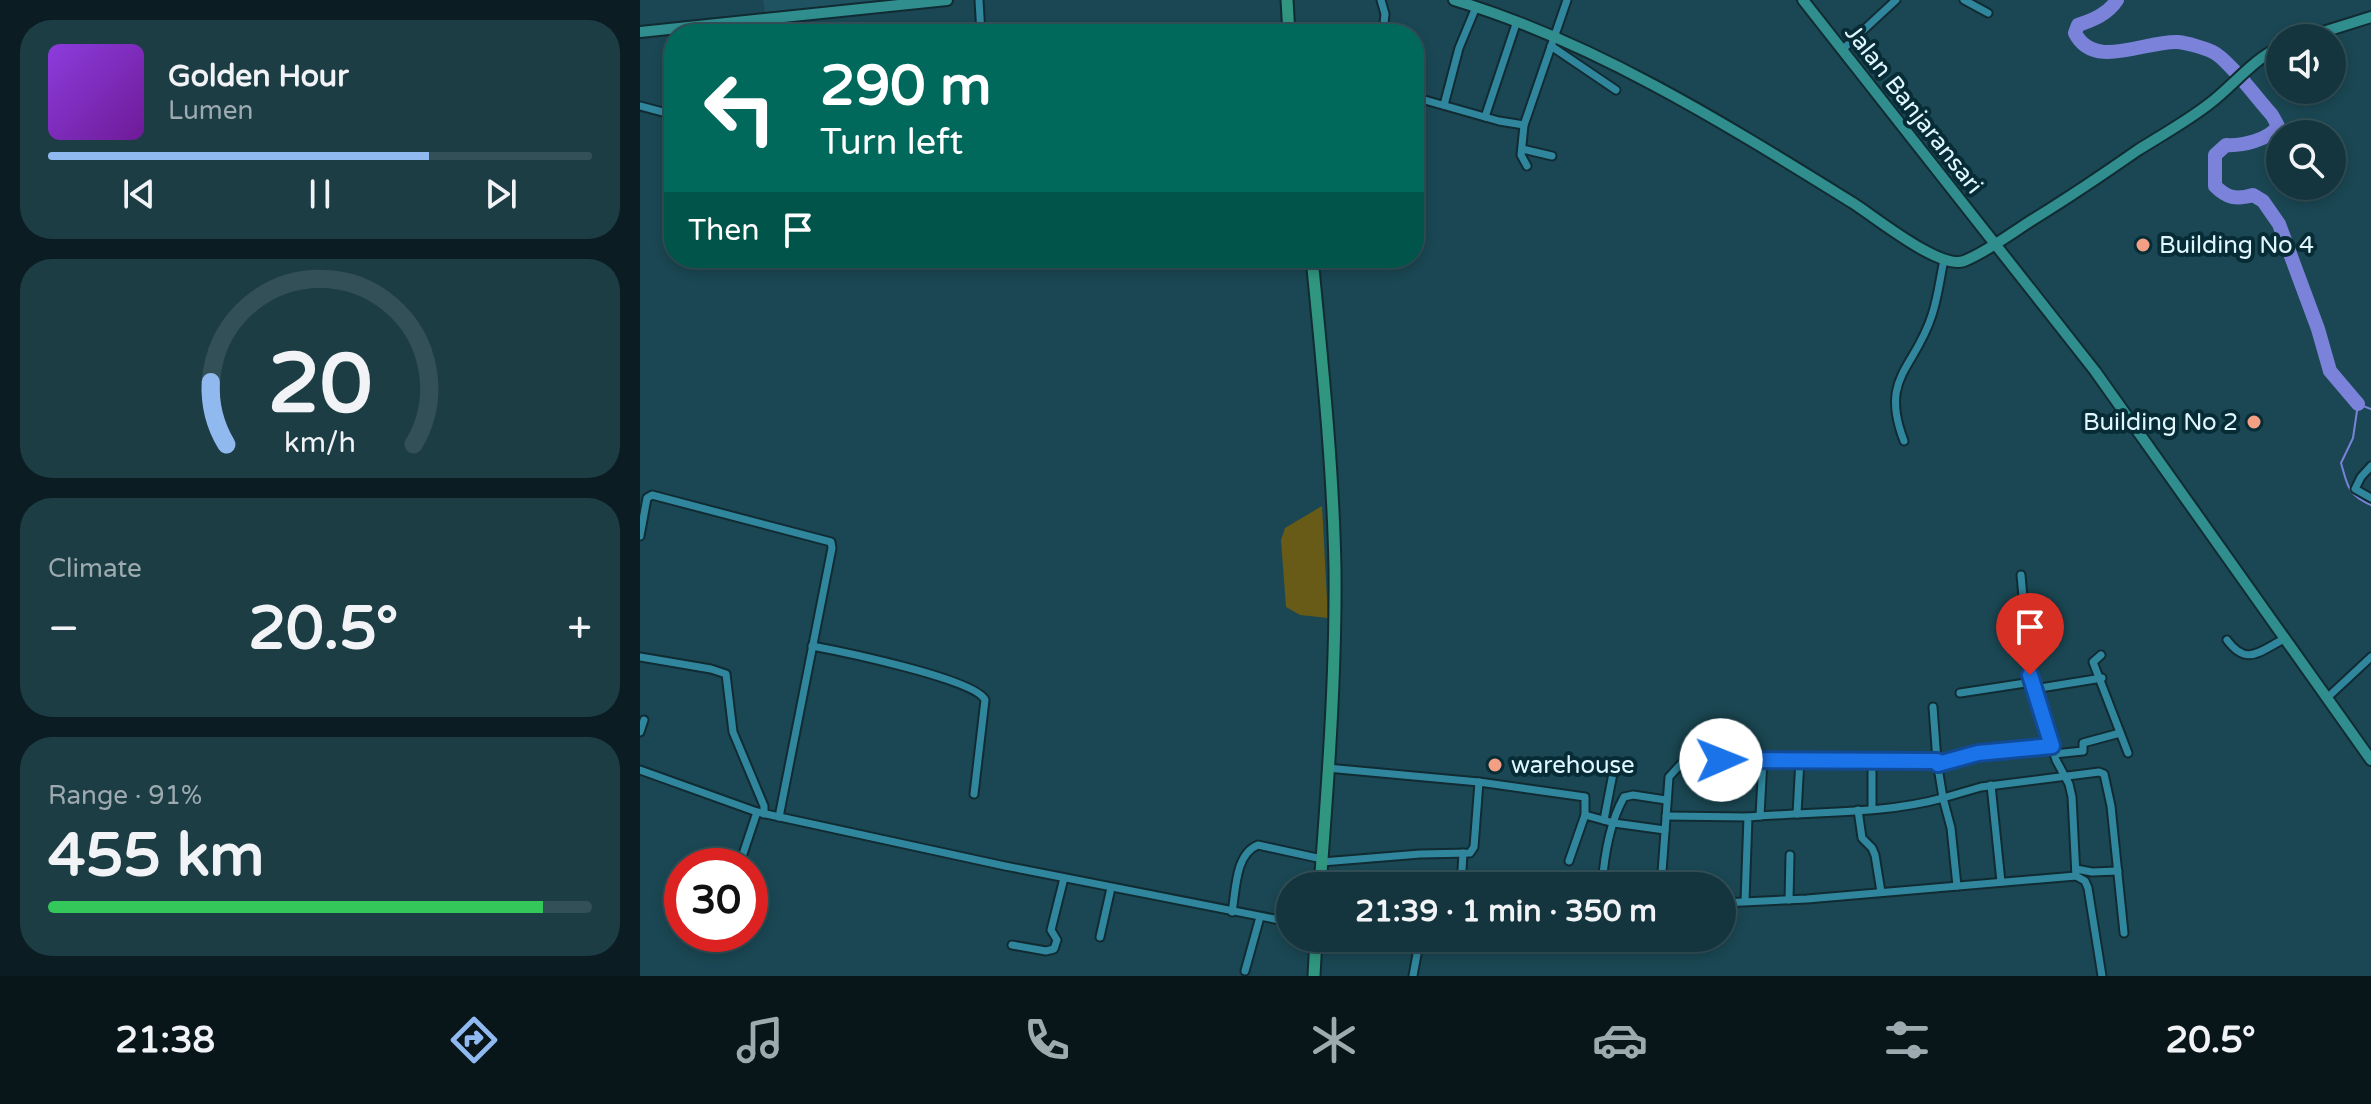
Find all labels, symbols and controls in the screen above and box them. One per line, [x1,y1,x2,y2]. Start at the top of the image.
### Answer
street label: Jalan Banjaransari [1839,19,1989,200]
map controls [2266,24,2346,200]
button: sound [2266,24,2346,104]
text: 290 m [820,53,991,120]
icon: left [688,56,792,160]
text: Golden Hour [168,58,349,95]
text: Lumen [168,95,253,126]
button: search [2266,120,2346,200]
text: Turn left [820,121,963,164]
icon: previous [117,172,161,216]
icon: pause [298,172,342,216]
icon: next [479,172,523,216]
icon: arrive [776,208,820,252]
text: Then [688,212,760,249]
place label: Building No 4 [2159,231,2314,260]
marker: Building No 4 [2134,236,2152,254]
text: 20 [268,334,372,434]
place label: Building No 2 [2083,408,2238,437]
marker: Building No 2 [2245,413,2263,431]
text: km/h [284,426,356,460]
text: Climate [48,553,142,584]
text: 20.5° [248,593,398,665]
pin [1996,593,2064,675]
text: − [48,603,79,656]
text: + [567,603,592,656]
icon: arrive [2008,605,2052,649]
position arrow [1679,718,1763,802]
place label: warehouse [1511,751,1635,780]
marker: warehouse [1486,756,1504,774]
text: Range · 91% [48,780,202,811]
text: 455 km [48,820,264,892]
speed limit sign: 30 [664,848,768,952]
text: 21:39 · 1 min · 350 m [1355,893,1657,930]
icon: directions [446,1012,502,1068]
icon: music [732,1012,788,1068]
icon: phone [1019,1012,1075,1068]
icon: climate [1306,1012,1362,1068]
icon: car [1592,1012,1648,1068]
icon: filters [1879,1012,1935,1068]
text: 21:38 [115,1019,215,1062]
text: 20.5° [2166,1019,2256,1062]

